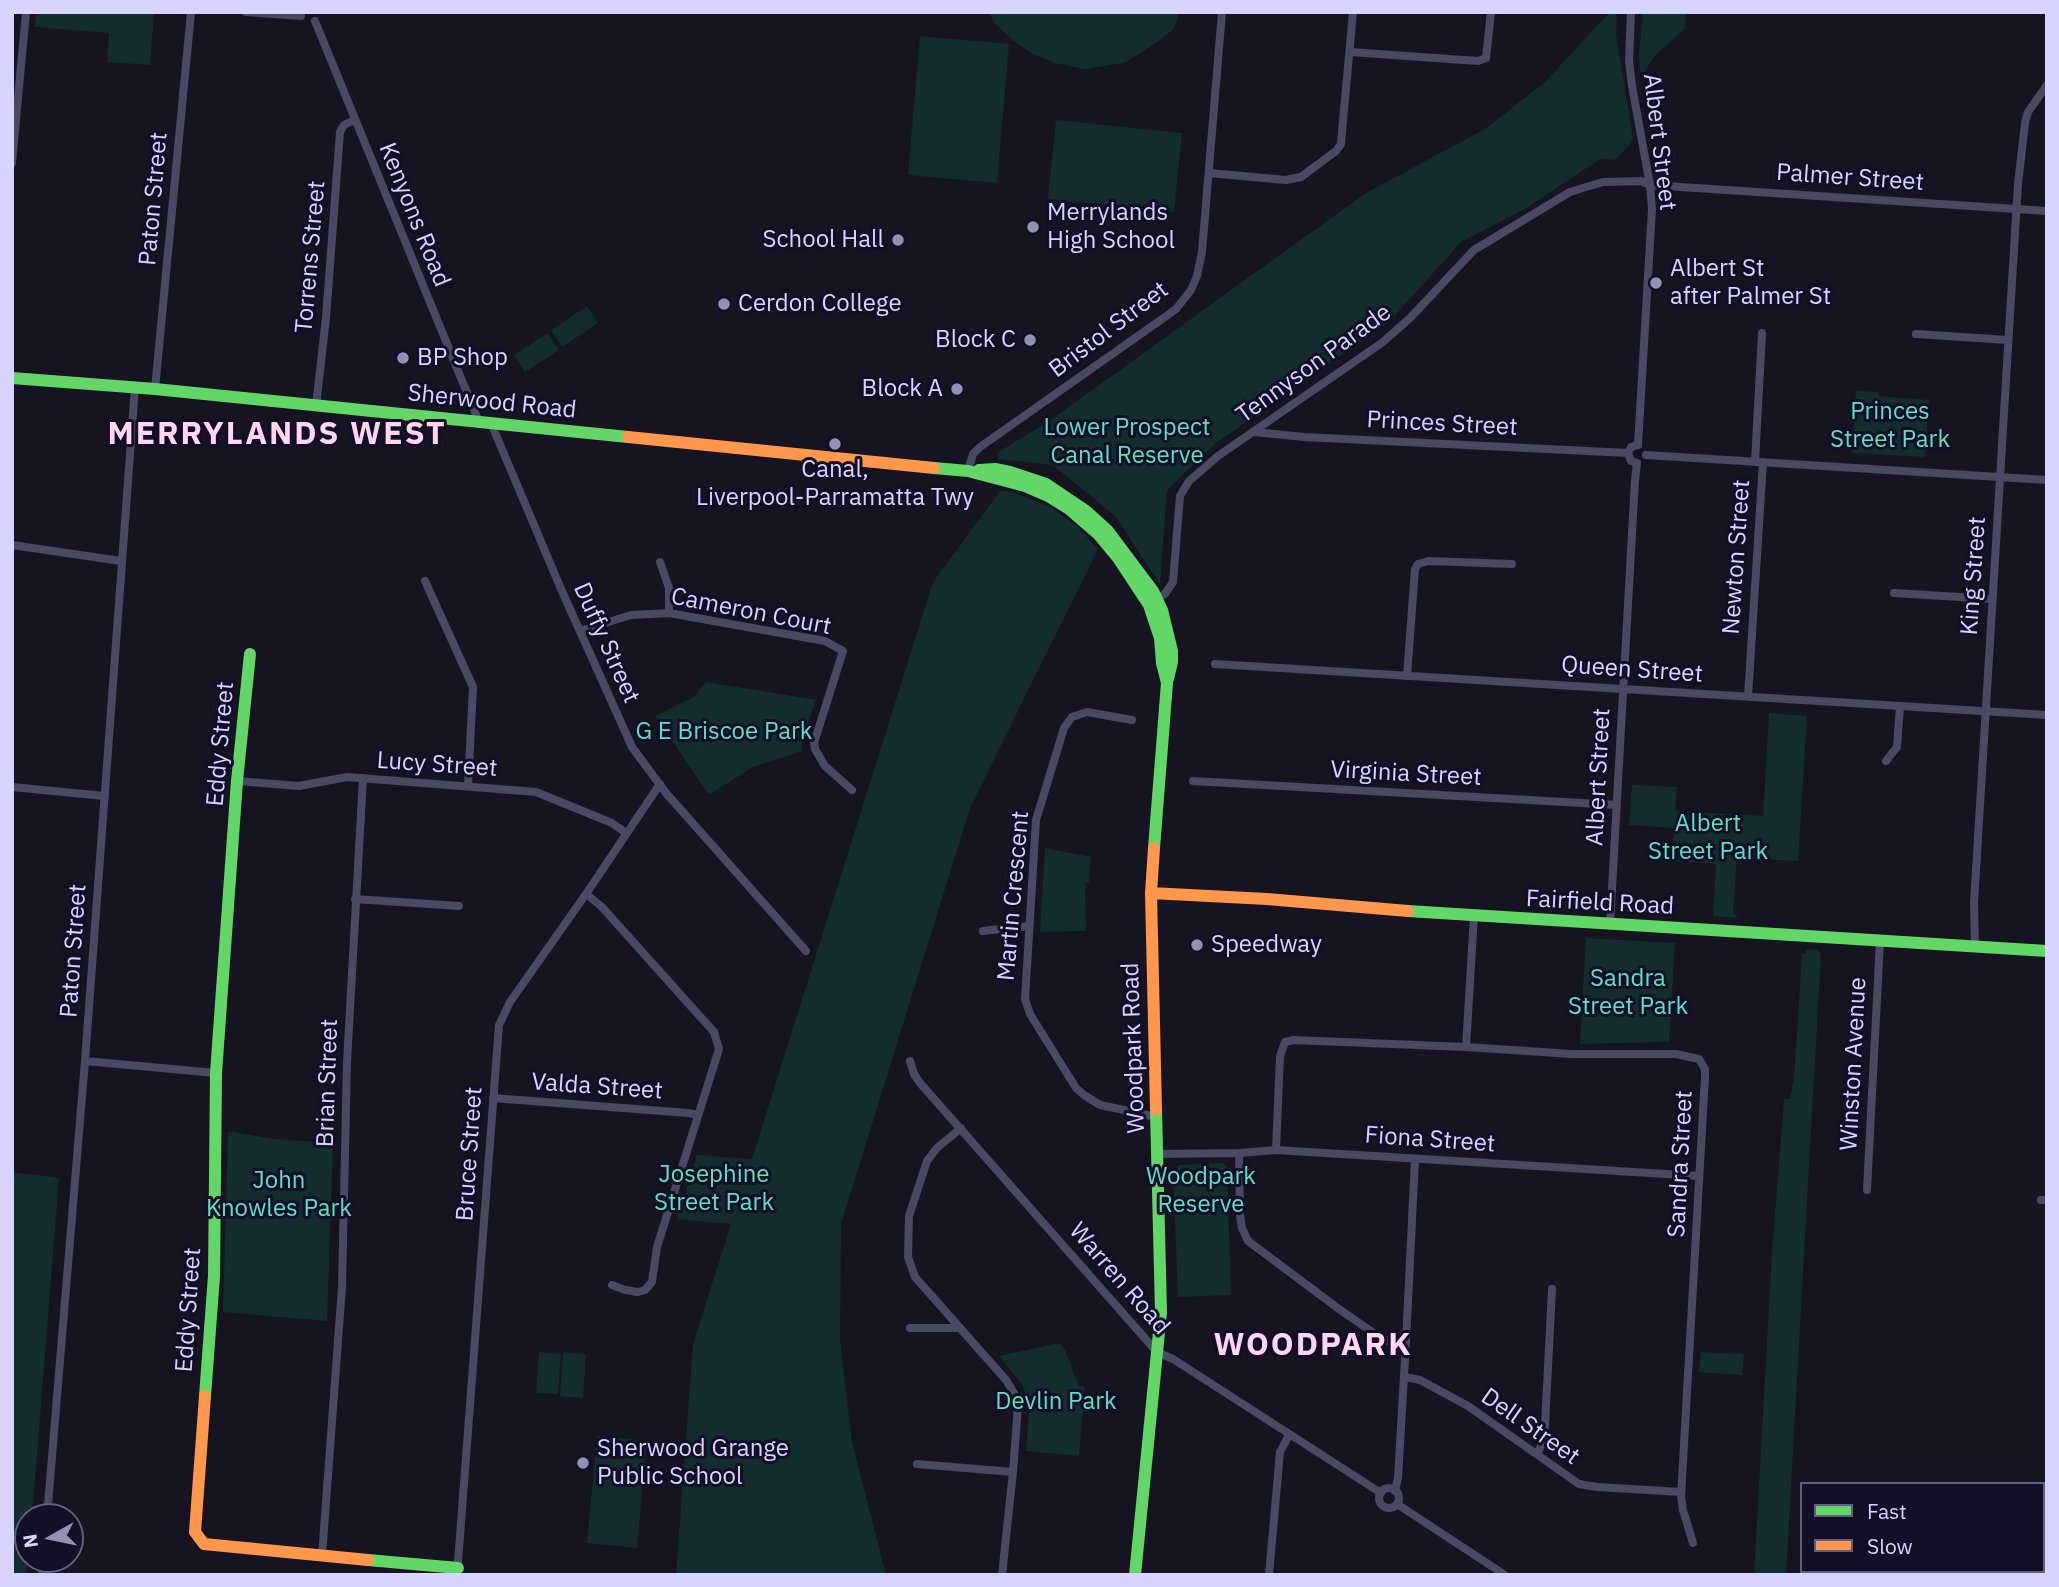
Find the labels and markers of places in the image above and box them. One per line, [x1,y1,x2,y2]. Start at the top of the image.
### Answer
place label: Merrylands High School [1047,199,1175,255]
marker: Merrylands High School [1025,219,1041,235]
place label: School Hall [763,226,884,254]
marker: School Hall [890,232,906,248]
place label: Albert St after Palmer St [1670,255,1831,311]
marker: Albert St after Palmer St [1648,275,1664,291]
place label: Cerdon College [738,290,902,318]
marker: Cerdon College [716,296,732,312]
place label: Block C [935,326,1016,354]
marker: Block C [1022,332,1038,348]
place label: BP Shop [417,344,508,372]
marker: BP Shop [395,350,411,366]
place label: Block A [862,375,943,403]
marker: Block A [949,381,965,397]
marker: Canal, Liverpool-Parramatta Twy [827,436,843,452]
place label: Canal, Liverpool-Parramatta Twy [696,456,974,512]
place label: Speedway [1211,931,1322,959]
marker: Speedway [1189,937,1205,953]
place label: Sherwood Grange Public School [597,1435,789,1491]
marker: Sherwood Grange Public School [575,1455,591,1471]

